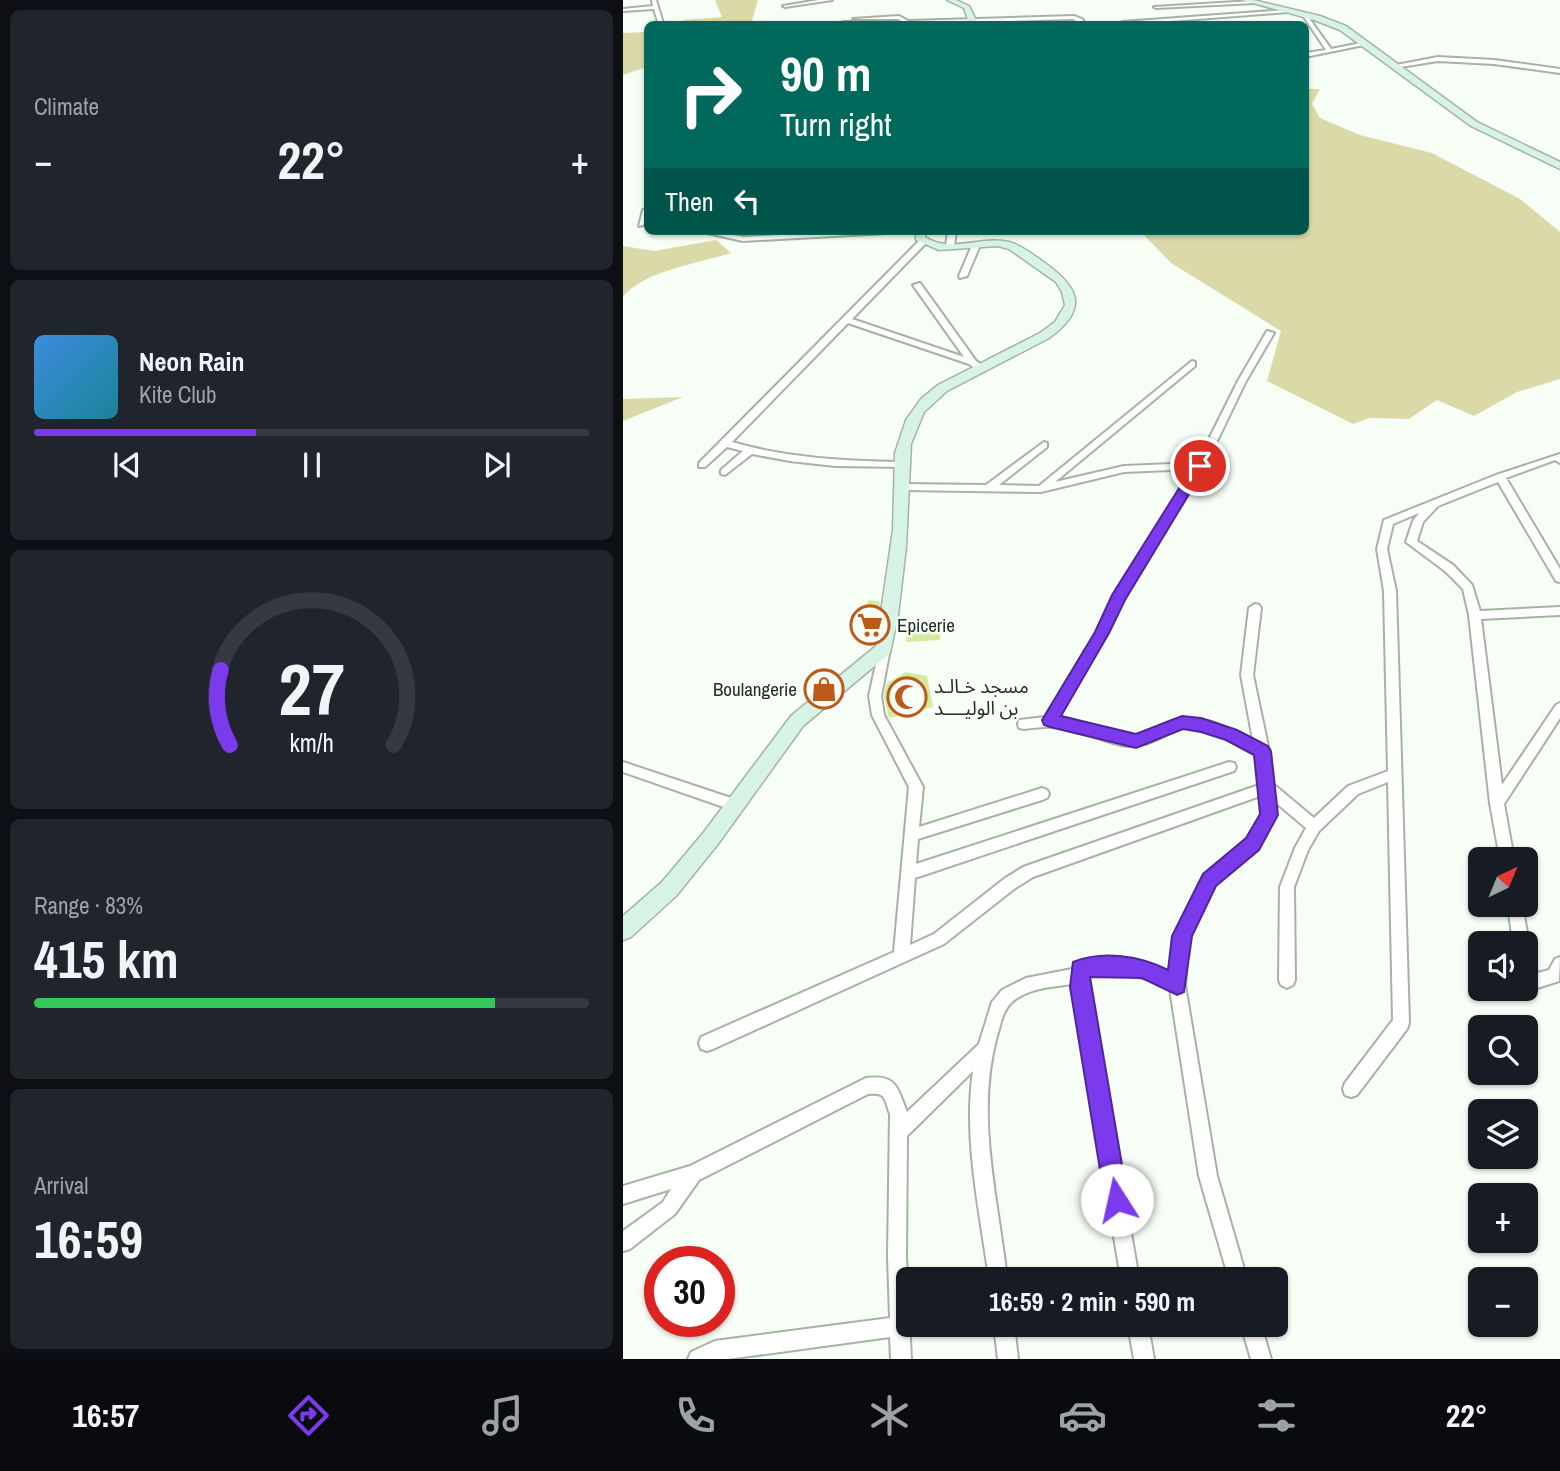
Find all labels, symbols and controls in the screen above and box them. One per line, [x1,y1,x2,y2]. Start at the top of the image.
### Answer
text: 90 m [780,40,872,106]
icon: right [665,49,756,140]
text: Climate [34,91,99,122]
text: Turn right [780,103,892,146]
text: 22° [277,125,346,195]
text: − [34,135,52,186]
text: + [571,135,589,186]
icon: left [728,182,766,220]
text: Then [665,184,714,219]
text: Neon Rain [139,344,244,379]
text: Kite Club [139,379,217,410]
pin [1170,436,1230,496]
icon: previous [108,446,146,484]
icon: pause [293,446,331,484]
icon: next [478,446,516,484]
icon: arrive [1181,447,1219,485]
supermarket icon: Epicerie [849,604,891,646]
place label: Epicerie [897,612,955,638]
text: 27 [278,641,345,739]
shop icon: Boulangerie [803,668,845,710]
place label: مسجد خـالـد بن الوليــــد [934,673,1029,721]
place label: Boulangerie [713,676,797,702]
mosque icon: مسجد خـالـد بن الوليــــد [886,676,928,718]
text: km/h [289,726,334,760]
north arrow [1468,847,1538,917]
map controls [1468,847,1538,1337]
text: Range · 83% [34,890,143,921]
text: 415 km [34,924,179,994]
button: sound [1468,931,1538,1001]
button: search [1468,1015,1538,1085]
button: layers [1468,1099,1538,1169]
position arrow [1080,1163,1154,1237]
text: Arrival [34,1170,89,1201]
button: + [1468,1183,1538,1253]
text: 16:59 [34,1204,143,1274]
speed limit sign: 30 [644,1246,735,1337]
button: − [1468,1267,1538,1337]
text: 16:59 · 2 min · 590 m [989,1284,1195,1319]
icon: directions [284,1391,333,1440]
icon: music [478,1391,527,1440]
icon: phone [671,1391,720,1440]
icon: climate [865,1391,914,1440]
icon: car [1058,1391,1107,1440]
icon: filters [1252,1391,1301,1440]
text: 16:57 [72,1394,139,1437]
text: 22° [1446,1394,1488,1437]

